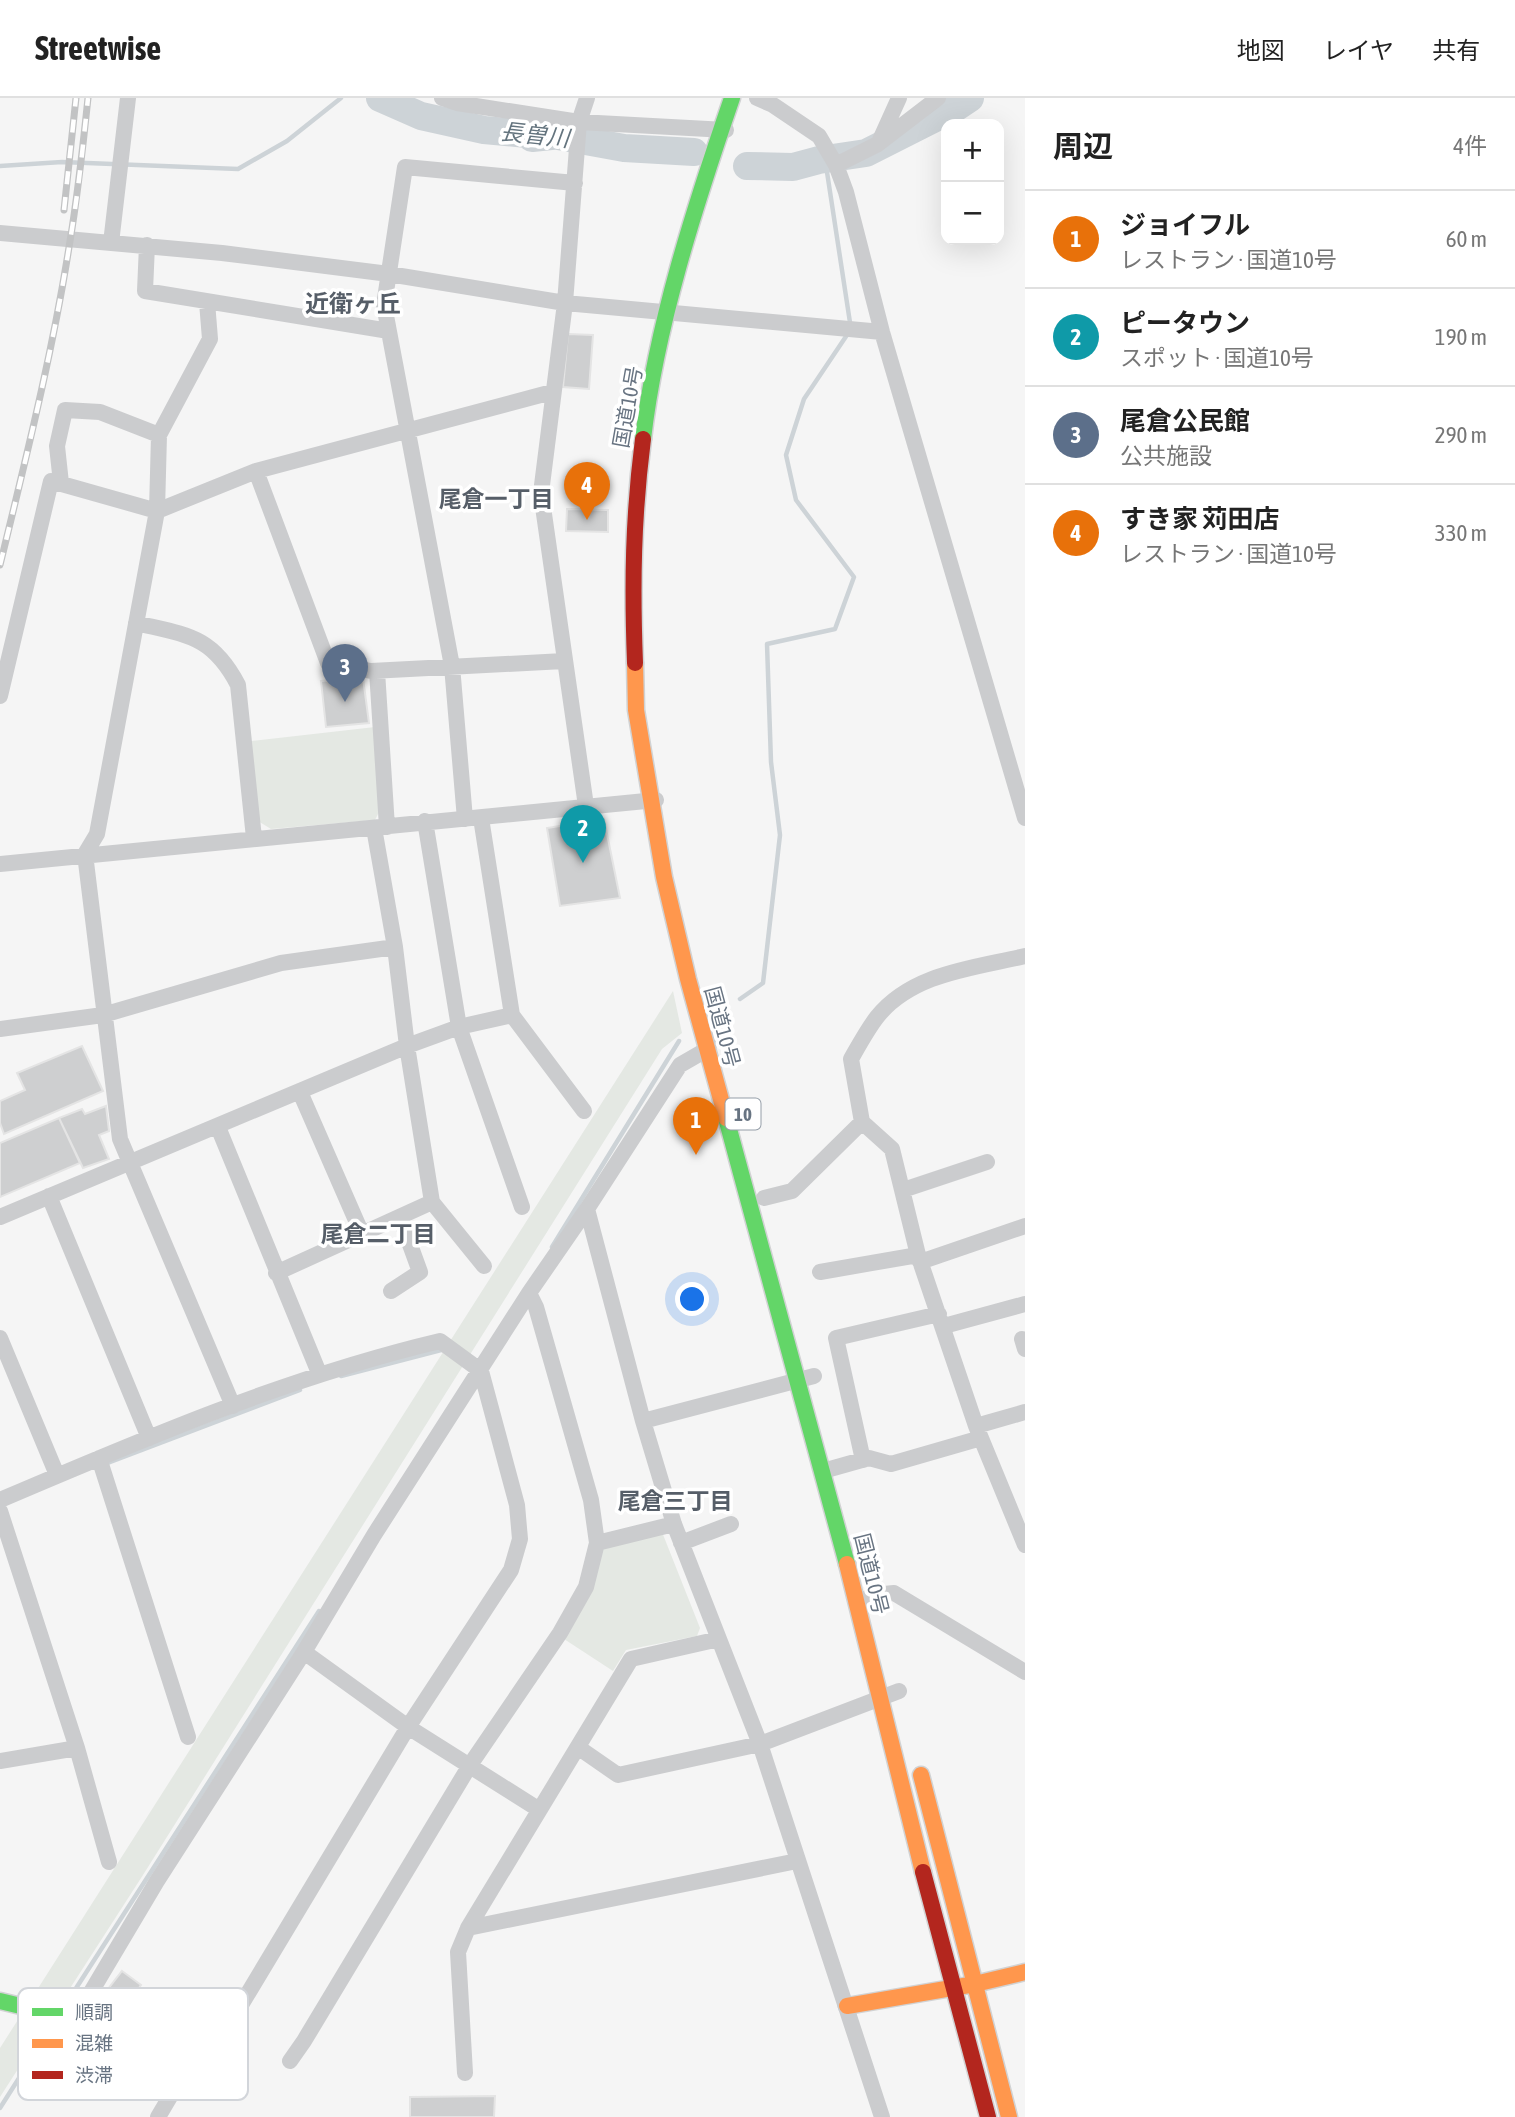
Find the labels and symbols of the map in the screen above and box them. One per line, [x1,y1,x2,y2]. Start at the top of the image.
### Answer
water label: 長曽川 [499,118,574,152]
district label: 近衛ヶ丘 [305,290,401,317]
street label: 国道10号 [608,364,646,450]
pin: 4 [564,462,610,520]
district label: 尾倉一丁目 [439,486,554,512]
pin: 3 [322,644,368,702]
pin: 2 [560,805,606,863]
street label: 国道10号 [701,984,745,1070]
pin: 1 [673,1097,719,1155]
road number: 10 [726,1098,760,1130]
district label: 尾倉二丁目 [321,1221,436,1247]
your location [675,1282,709,1316]
district label: 尾倉三丁目 [618,1488,733,1514]
street label: 国道10号 [850,1531,894,1617]
legend [18,1988,248,2100]
text: 順調 [75,2001,113,2023]
text: 混雑 [75,2032,113,2054]
text: 渋滞 [75,2064,113,2086]

